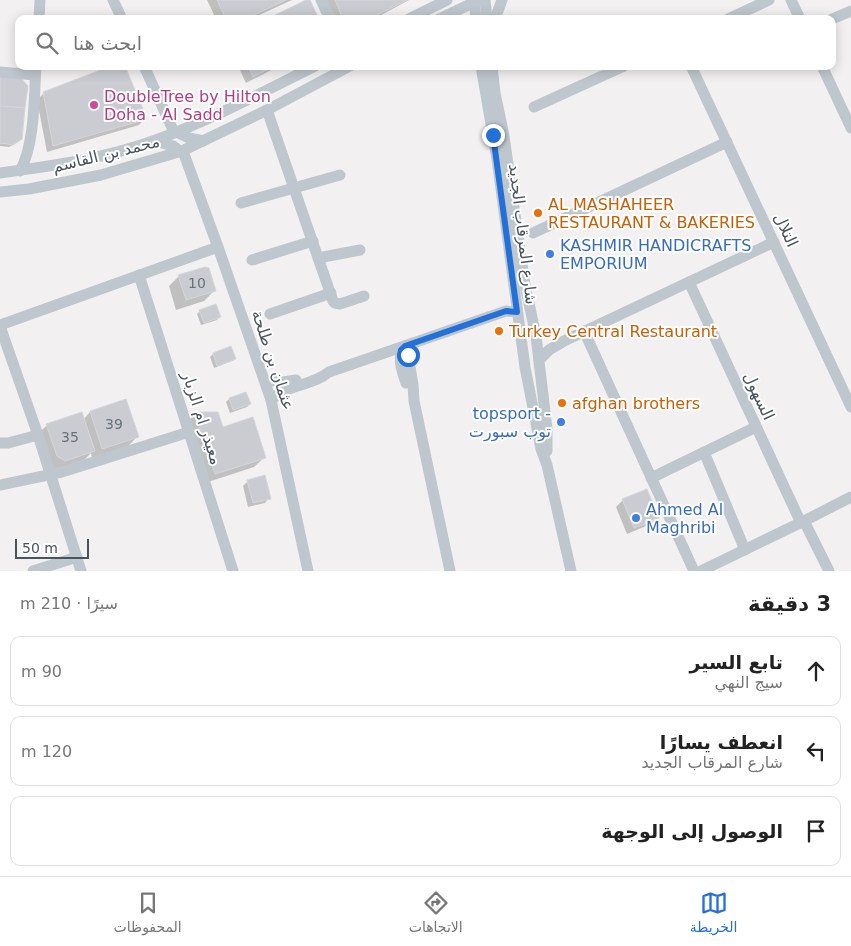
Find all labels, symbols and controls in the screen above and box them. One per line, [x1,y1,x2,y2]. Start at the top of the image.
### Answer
search box [15,15,836,70]
icon: search [33,29,61,57]
text: ابحث هنا [73,32,142,54]
place label: DoubleTree by Hilton Doha - Al Sadd [104,87,271,124]
marker: DoubleTree by Hilton Doha - Al Sadd [88,99,100,111]
route end [482,124,505,147]
street label: محمد بن القاسم [50,132,162,177]
street label: شارع المرقاب الجديد [504,163,541,306]
place label: AL MASHAHEER RESTAURANT & BAKERIES [548,195,755,232]
marker: AL MASHAHEER RESTAURANT & BAKERIES [532,207,544,219]
street label: التلال [770,210,802,250]
place label: KASHMIR HANDICRAFTS EMPORIUM [560,236,752,273]
marker: KASHMIR HANDICRAFTS EMPORIUM [544,248,556,260]
house number: 10 [188,275,206,291]
street label: عثمان بن طلحة [247,308,298,413]
place label: Turkey Central Restaurant [508,322,717,341]
marker: Turkey Central Restaurant [493,325,505,337]
route start [397,344,420,367]
street label: معيذر ام الزبار [177,368,226,467]
street label: السهول [739,369,778,423]
place label: afghan brothers [572,394,700,413]
marker: afghan brothers [556,397,568,409]
place label: topsport - توب سبورت [469,404,551,442]
house number: 39 [105,416,123,432]
marker: topsport - توب سبورت [555,416,567,428]
house number: 35 [61,429,79,445]
place label: Ahmed Al Maghribi [646,500,723,537]
marker: Ahmed Al Maghribi [630,512,642,524]
scale bar [15,536,89,559]
text: 50 m [22,540,58,556]
text: 3 دقيقة [748,592,831,616]
text: سيرًا · 210 m [20,594,118,613]
text: تابع السير [689,651,783,673]
icon: ahead [802,657,830,685]
text: 90 m [21,662,62,681]
text: سيج النهي [714,673,783,692]
text: انعطف يسارًا [660,731,783,753]
icon: left [802,737,830,765]
text: 120 m [21,742,72,761]
text: شارع المرقاب الجديد [641,753,783,772]
icon: arrive [802,817,830,845]
text: الوصول إلى الوجهة [601,820,783,842]
tab: المحفوظات [114,889,182,935]
tab: الاتجاهات [409,889,463,935]
tab: الخريطة [690,889,738,935]

